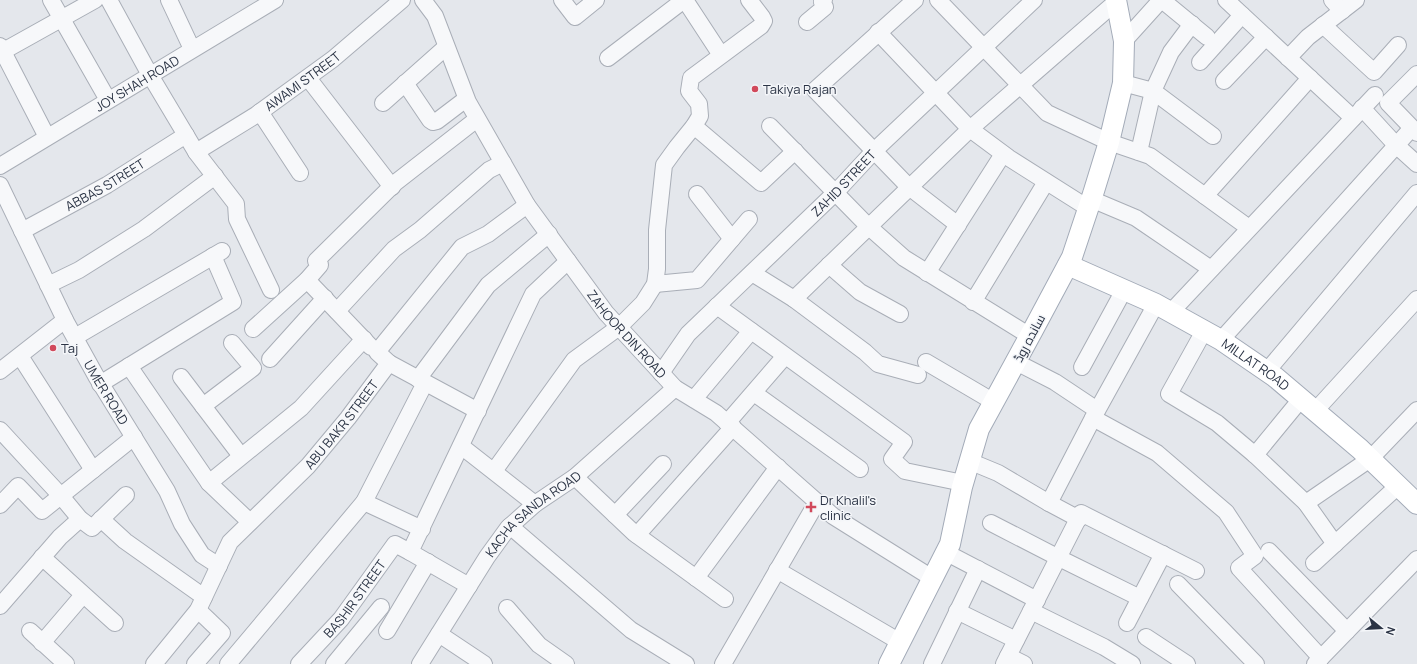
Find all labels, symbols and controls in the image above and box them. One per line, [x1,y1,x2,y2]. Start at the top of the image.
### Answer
street label: AWAMI STREET [261,47,345,115]
street label: JOY SHAH ROAD [91,51,183,116]
place label: Takiya Rajan [763,80,837,98]
marker: Takiya Rajan [750,84,760,94]
street label: ZAHID STREET [807,146,880,220]
street label: ABBAS STREET [62,154,148,215]
street label: ZAHOOR DIN ROAD [583,286,671,382]
street label: ساندہ روڈ [1009,311,1049,365]
street label: MILLAT ROAD [1218,334,1294,395]
place label: Taj [61,339,78,357]
marker: Taj [48,343,58,353]
street label: UMER ROAD [80,357,133,428]
street label: ABU BAKR STREET [300,376,383,473]
street label: KACHA SANDA ROAD [481,467,585,561]
place label: Dr Khalil's clinic [820,491,876,524]
marker: Dr Khalil's clinic [805,501,817,513]
street label: BASHIR STREET [319,556,390,641]
north arrow [1361,608,1401,648]
text: N [1383,625,1399,637]

